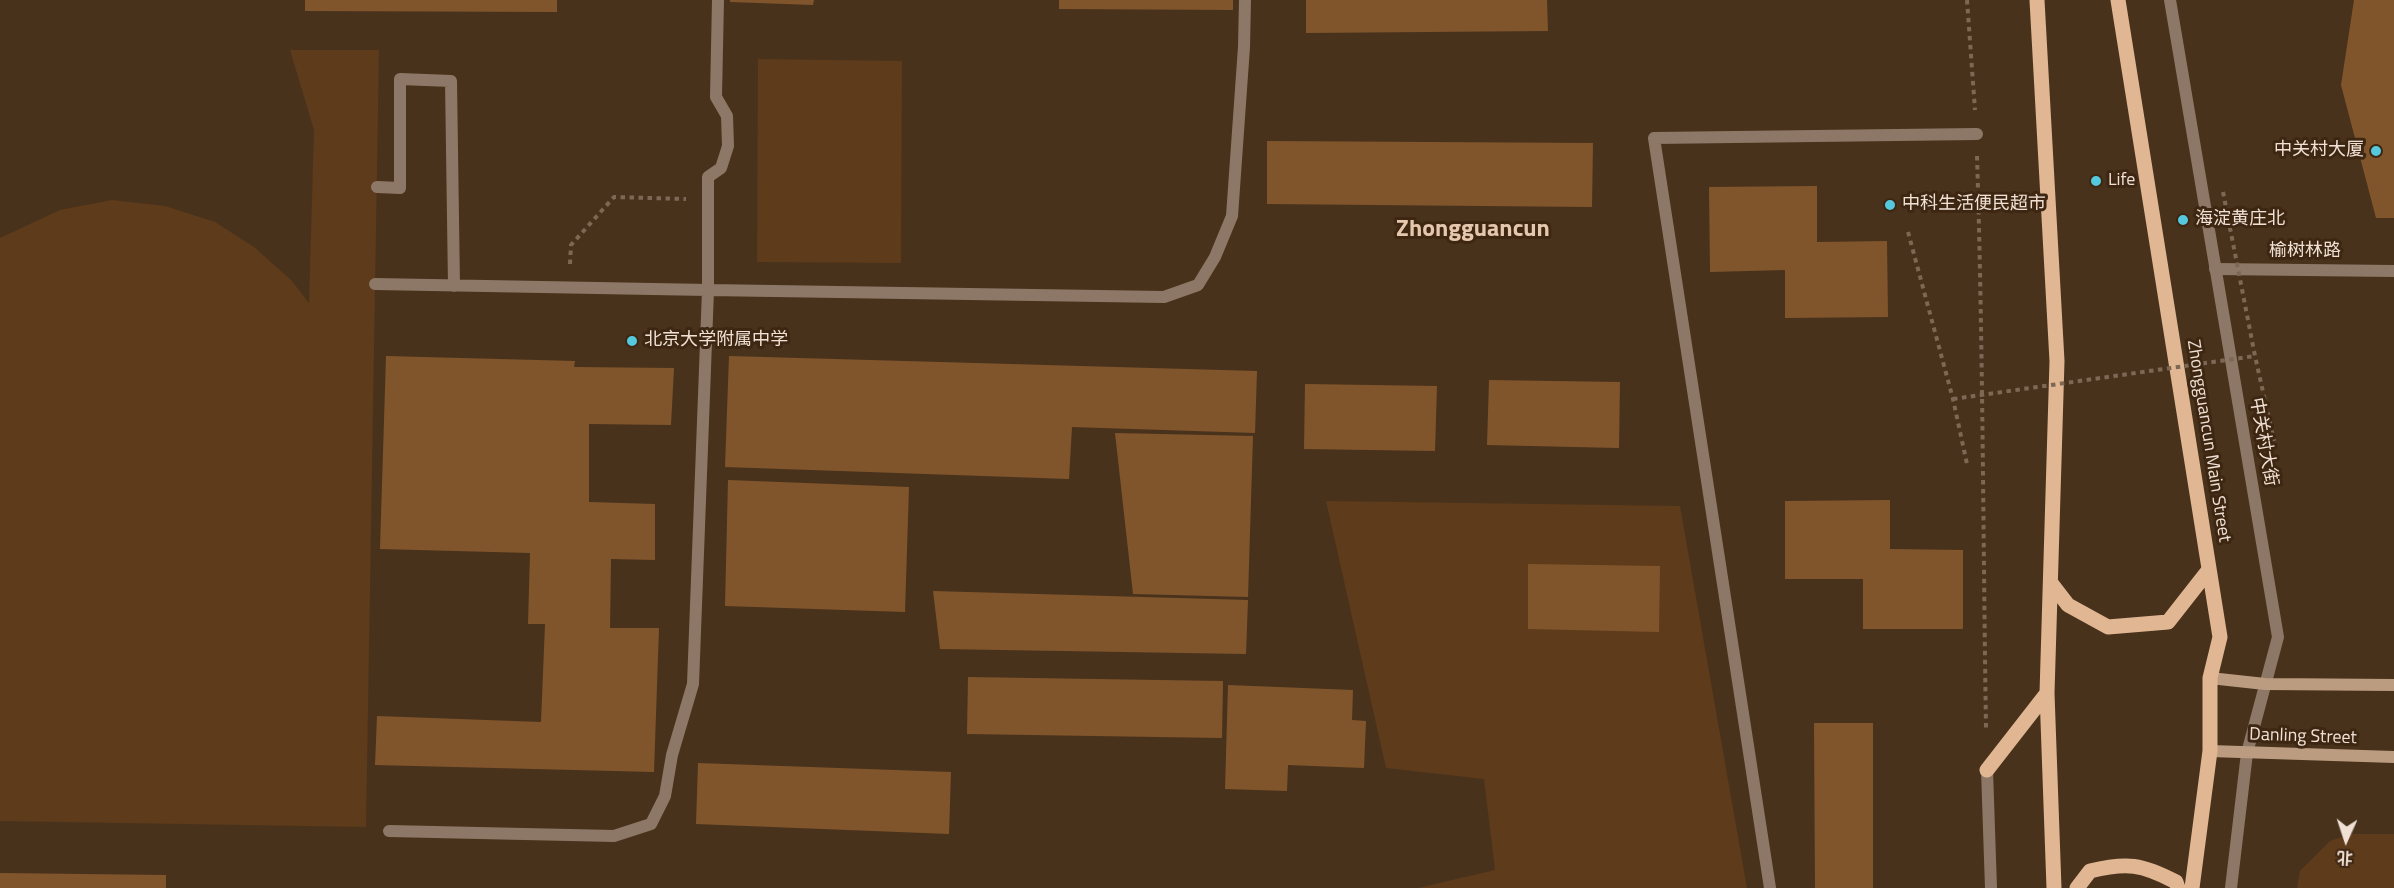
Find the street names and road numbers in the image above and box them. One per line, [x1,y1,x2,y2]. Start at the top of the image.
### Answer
street label: 榆树林路 [2269,241,2341,263]
street label: Zhongguancun Main Street [2181,338,2235,544]
street label: 中关村大街 [2245,396,2281,488]
street label: Danling Street [2249,724,2357,750]

